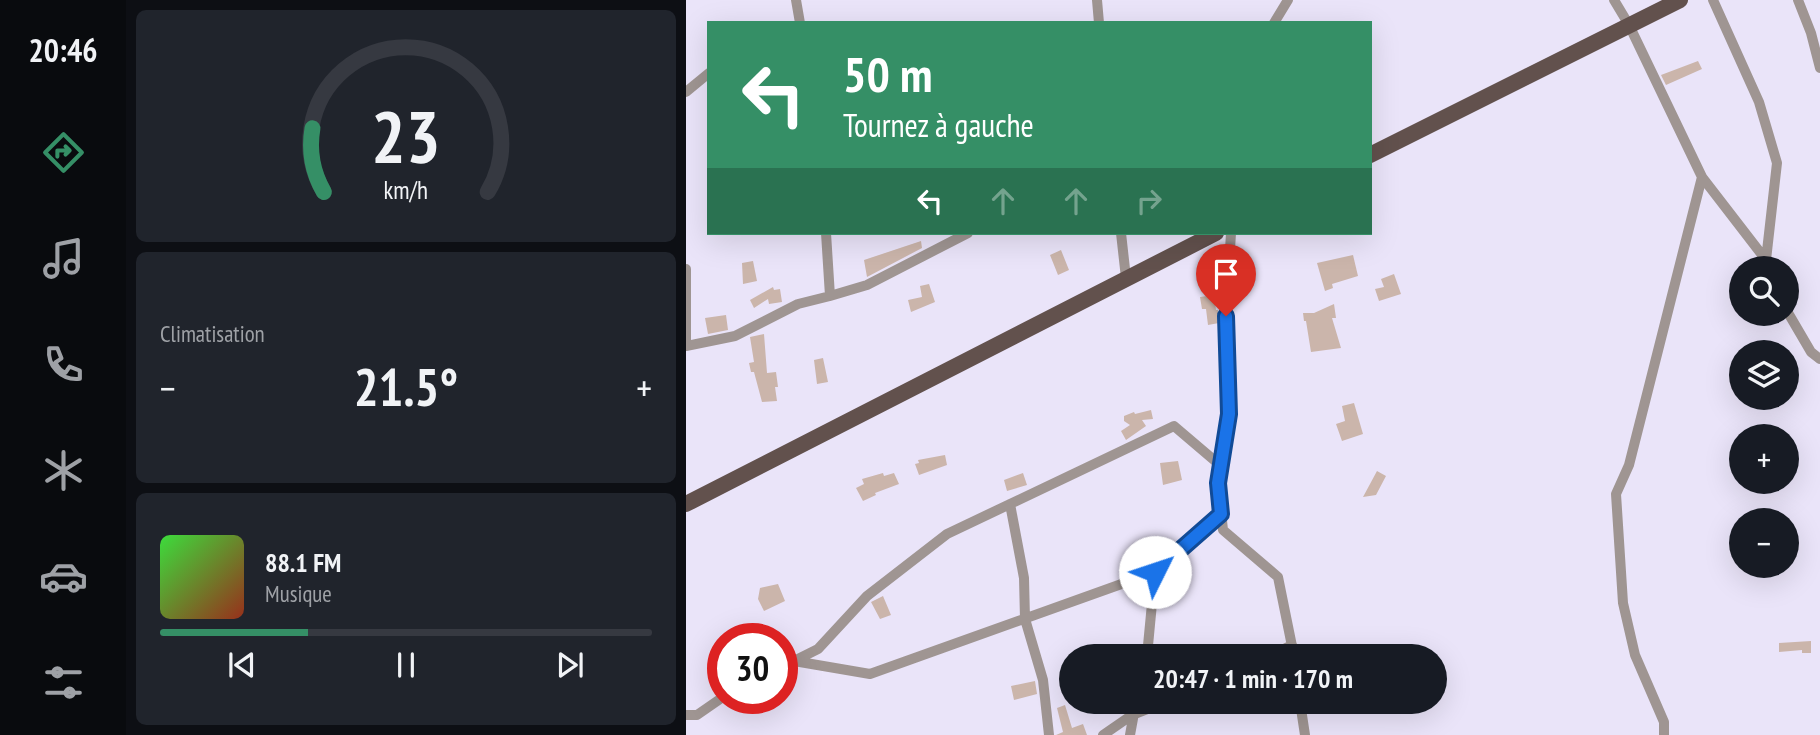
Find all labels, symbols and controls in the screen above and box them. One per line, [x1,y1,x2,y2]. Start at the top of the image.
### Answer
text: 20:46 [28,29,98,71]
text: 50 m [843,42,932,106]
icon: left [728,49,819,140]
text: 23 [371,88,441,182]
text: Tournez à gauche [843,104,1034,146]
icon: directions [39,128,88,177]
text: km/h [384,174,428,206]
icon: left [911,182,949,220]
icon: ahead [984,182,1022,220]
icon: ahead [1057,182,1095,220]
icon: right [1130,182,1168,220]
icon: music [39,234,88,283]
pin [1196,244,1256,316]
icon: arrive [1207,255,1245,293]
map controls [1729,256,1799,578]
button: search [1729,256,1799,326]
text: Climatisation [160,319,265,348]
icon: phone [39,340,88,389]
button: layers [1729,340,1799,410]
text: 21.5° [354,353,458,420]
text: − [160,363,176,412]
text: + [636,363,652,412]
button: + [1729,424,1799,494]
icon: climate [39,446,88,495]
button: − [1729,508,1799,578]
position arrow [1118,535,1192,609]
text: 88.1 FM [265,546,341,579]
icon: car [39,552,88,601]
text: Musique [265,579,332,608]
speed limit sign: 30 [707,623,798,714]
icon: previous [223,646,261,684]
icon: pause [387,646,425,684]
icon: next [551,646,589,684]
icon: filters [39,658,88,707]
text: 20:47 · 1 min · 170 m [1153,662,1353,695]

